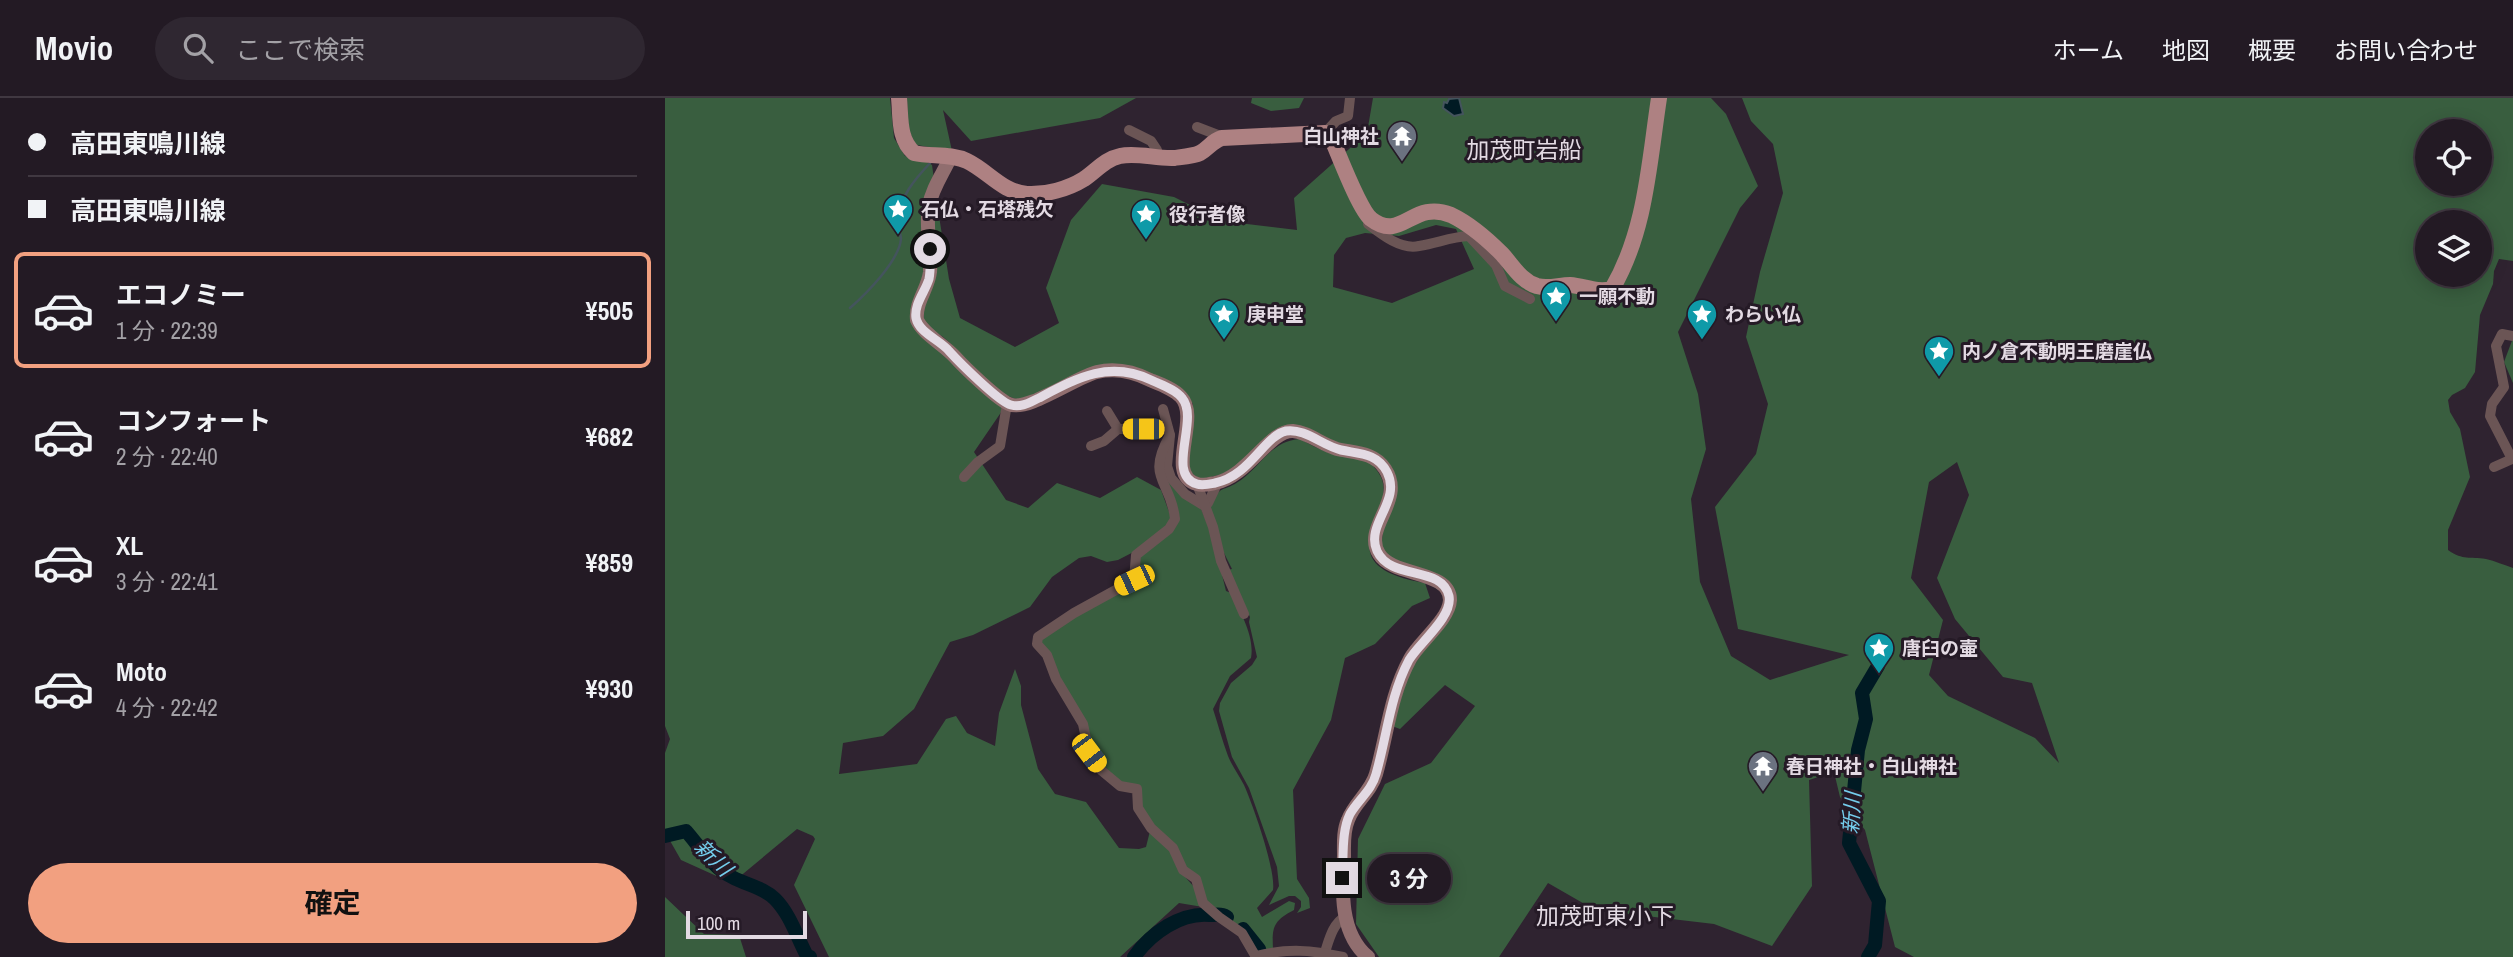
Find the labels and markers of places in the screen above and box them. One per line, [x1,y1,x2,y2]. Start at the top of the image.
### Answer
temple icon: 白山神社 [1385,119,1419,163]
place label: 白山神社 [1303,123,1379,149]
place icon: 石仏・石塔残欠 [881,192,915,236]
place label: 石仏・石塔残欠 [921,196,1054,222]
place icon: 役行者像 [1129,197,1163,241]
place label: 役行者像 [1169,201,1245,227]
place icon: 一願不動 [1539,279,1573,323]
place label: 一願不動 [1579,283,1655,309]
place icon: 庚申堂 [1207,297,1241,341]
place icon: わらい仏 [1685,297,1719,341]
place label: 庚申堂 [1247,301,1304,327]
place label: わらい仏 [1725,301,1801,327]
place icon: 内ノ倉不動明王磨崖仏 [1922,334,1956,378]
place label: 内ノ倉不動明王磨崖仏 [1962,338,2152,364]
place icon: 唐臼の壷 [1862,631,1896,675]
place label: 唐臼の壷 [1902,635,1978,661]
temple icon: 春日神社・白山神社 [1746,749,1780,793]
place label: 春日神社・白山神社 [1786,753,1957,779]

